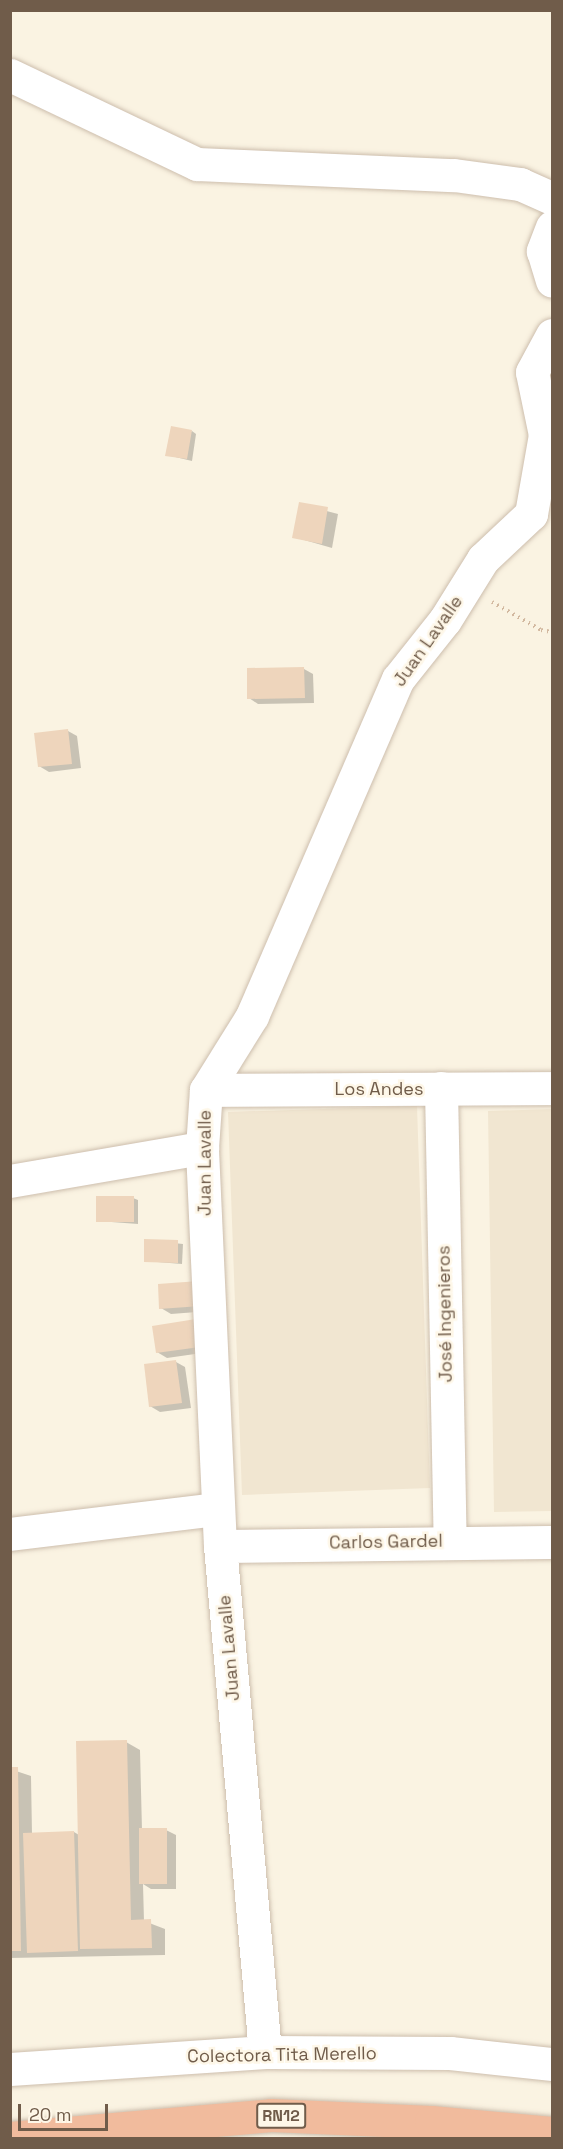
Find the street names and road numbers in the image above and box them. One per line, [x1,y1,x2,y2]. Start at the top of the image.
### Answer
street label: Juan Lavalle [389,591,467,691]
street label: Los Andes [334,1078,424,1100]
street label: Juan Lavalle [194,1110,216,1216]
street label: José Ingenieros [433,1245,457,1383]
street label: Carlos Gardel [329,1530,443,1554]
street label: Juan Lavalle [214,1594,244,1702]
street label: Colectora Tita Merello [187,2043,377,2067]
road number: RN12 [256,2103,306,2129]

